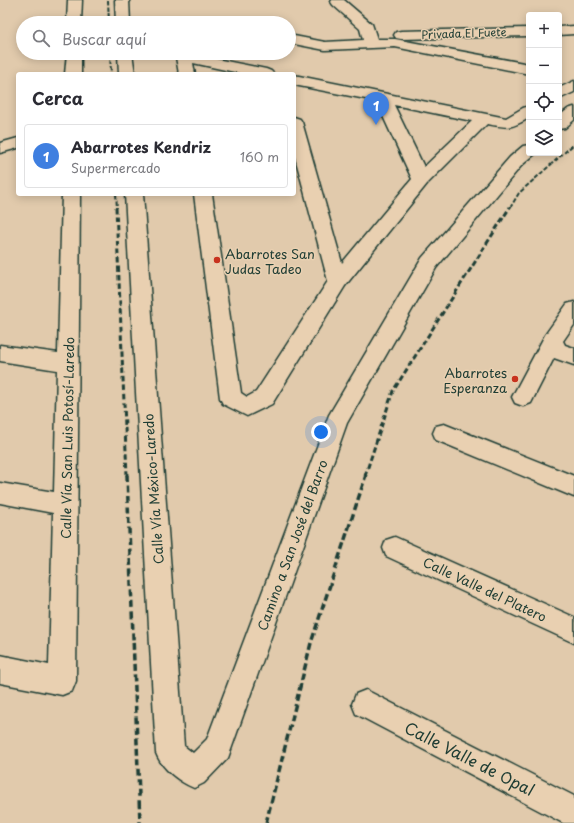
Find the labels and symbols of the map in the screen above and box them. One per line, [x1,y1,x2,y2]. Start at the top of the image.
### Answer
street label: Privada El Fuete [421,23,507,43]
pin: 1 [363,92,389,125]
place label: Abarrotes San Judas Tadeo [225,244,315,278]
marker: Abarrotes San Judas Tadeo [212,255,222,265]
street label: Calle Vía San Luis Potosí-Laredo [56,337,78,539]
place label: Abarrotes Esperanza [443,363,508,397]
marker: Abarrotes Esperanza [510,374,520,384]
street label: Calle Vía México-Laredo [138,413,168,565]
your location [311,422,331,442]
street label: Camino a San José del Barro [252,457,332,633]
street label: Calle Valle del Platero [420,552,550,626]
street label: Calle Valle de Opal [401,715,539,801]

